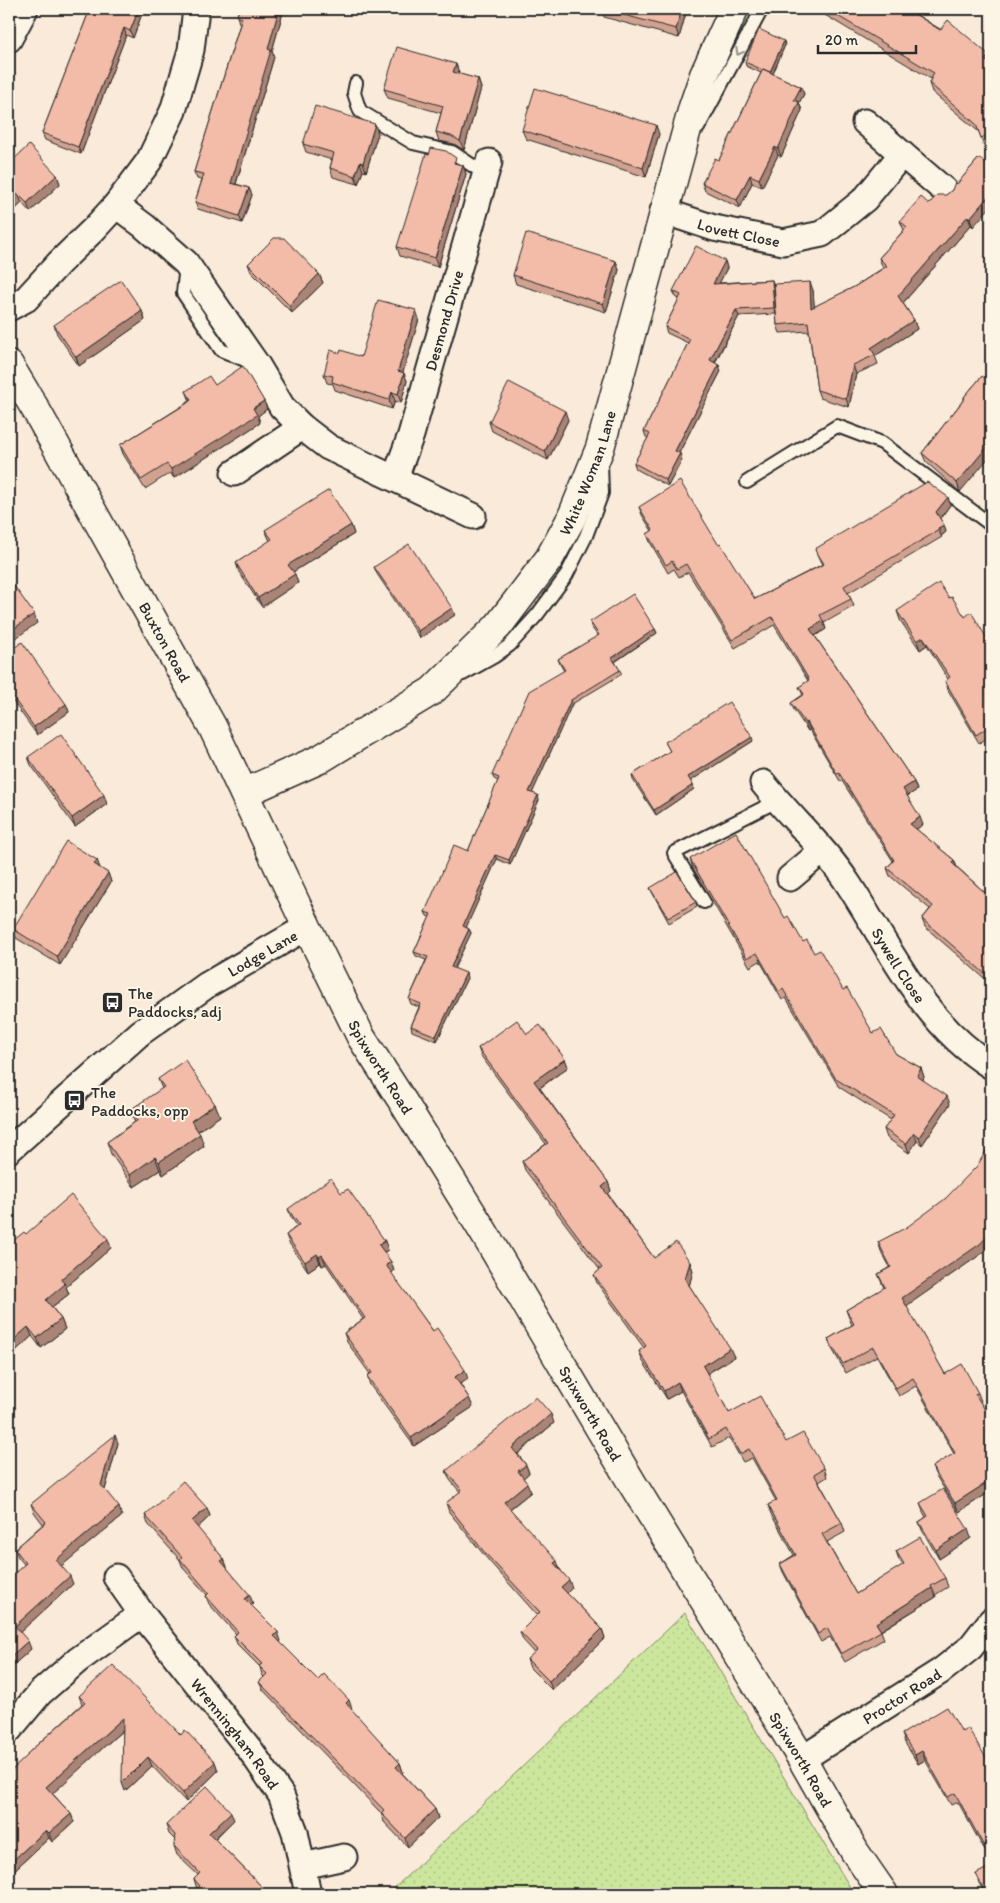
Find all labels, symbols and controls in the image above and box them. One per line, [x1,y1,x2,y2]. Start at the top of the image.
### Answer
scale bar [818,22,915,54]
text: 20 m [825,31,859,49]
one-way arrow [735,46,745,55]
street label: Lovett Close [695,214,782,251]
street label: Desmond Drive [421,268,468,373]
street label: White Woman Lane [555,408,620,539]
street label: Buxton Road [135,599,195,686]
street label: Sywell Close [868,924,930,1007]
street label: Lodge Lane [224,926,301,981]
place label: The Paddocks, adj [128,984,222,1021]
bus stop icon: The Paddocks, adj [100,990,124,1014]
street label: Spixworth Road [344,1017,417,1118]
place label: The Paddocks, opp [91,1083,189,1120]
bus stop icon: The Paddocks, opp [63,1089,87,1113]
street label: Spixworth Road [555,1362,626,1465]
street label: Proctor Road [859,1664,945,1728]
street label: Wrenningham Road [187,1674,283,1793]
street label: Spixworth Road [765,1708,836,1811]

